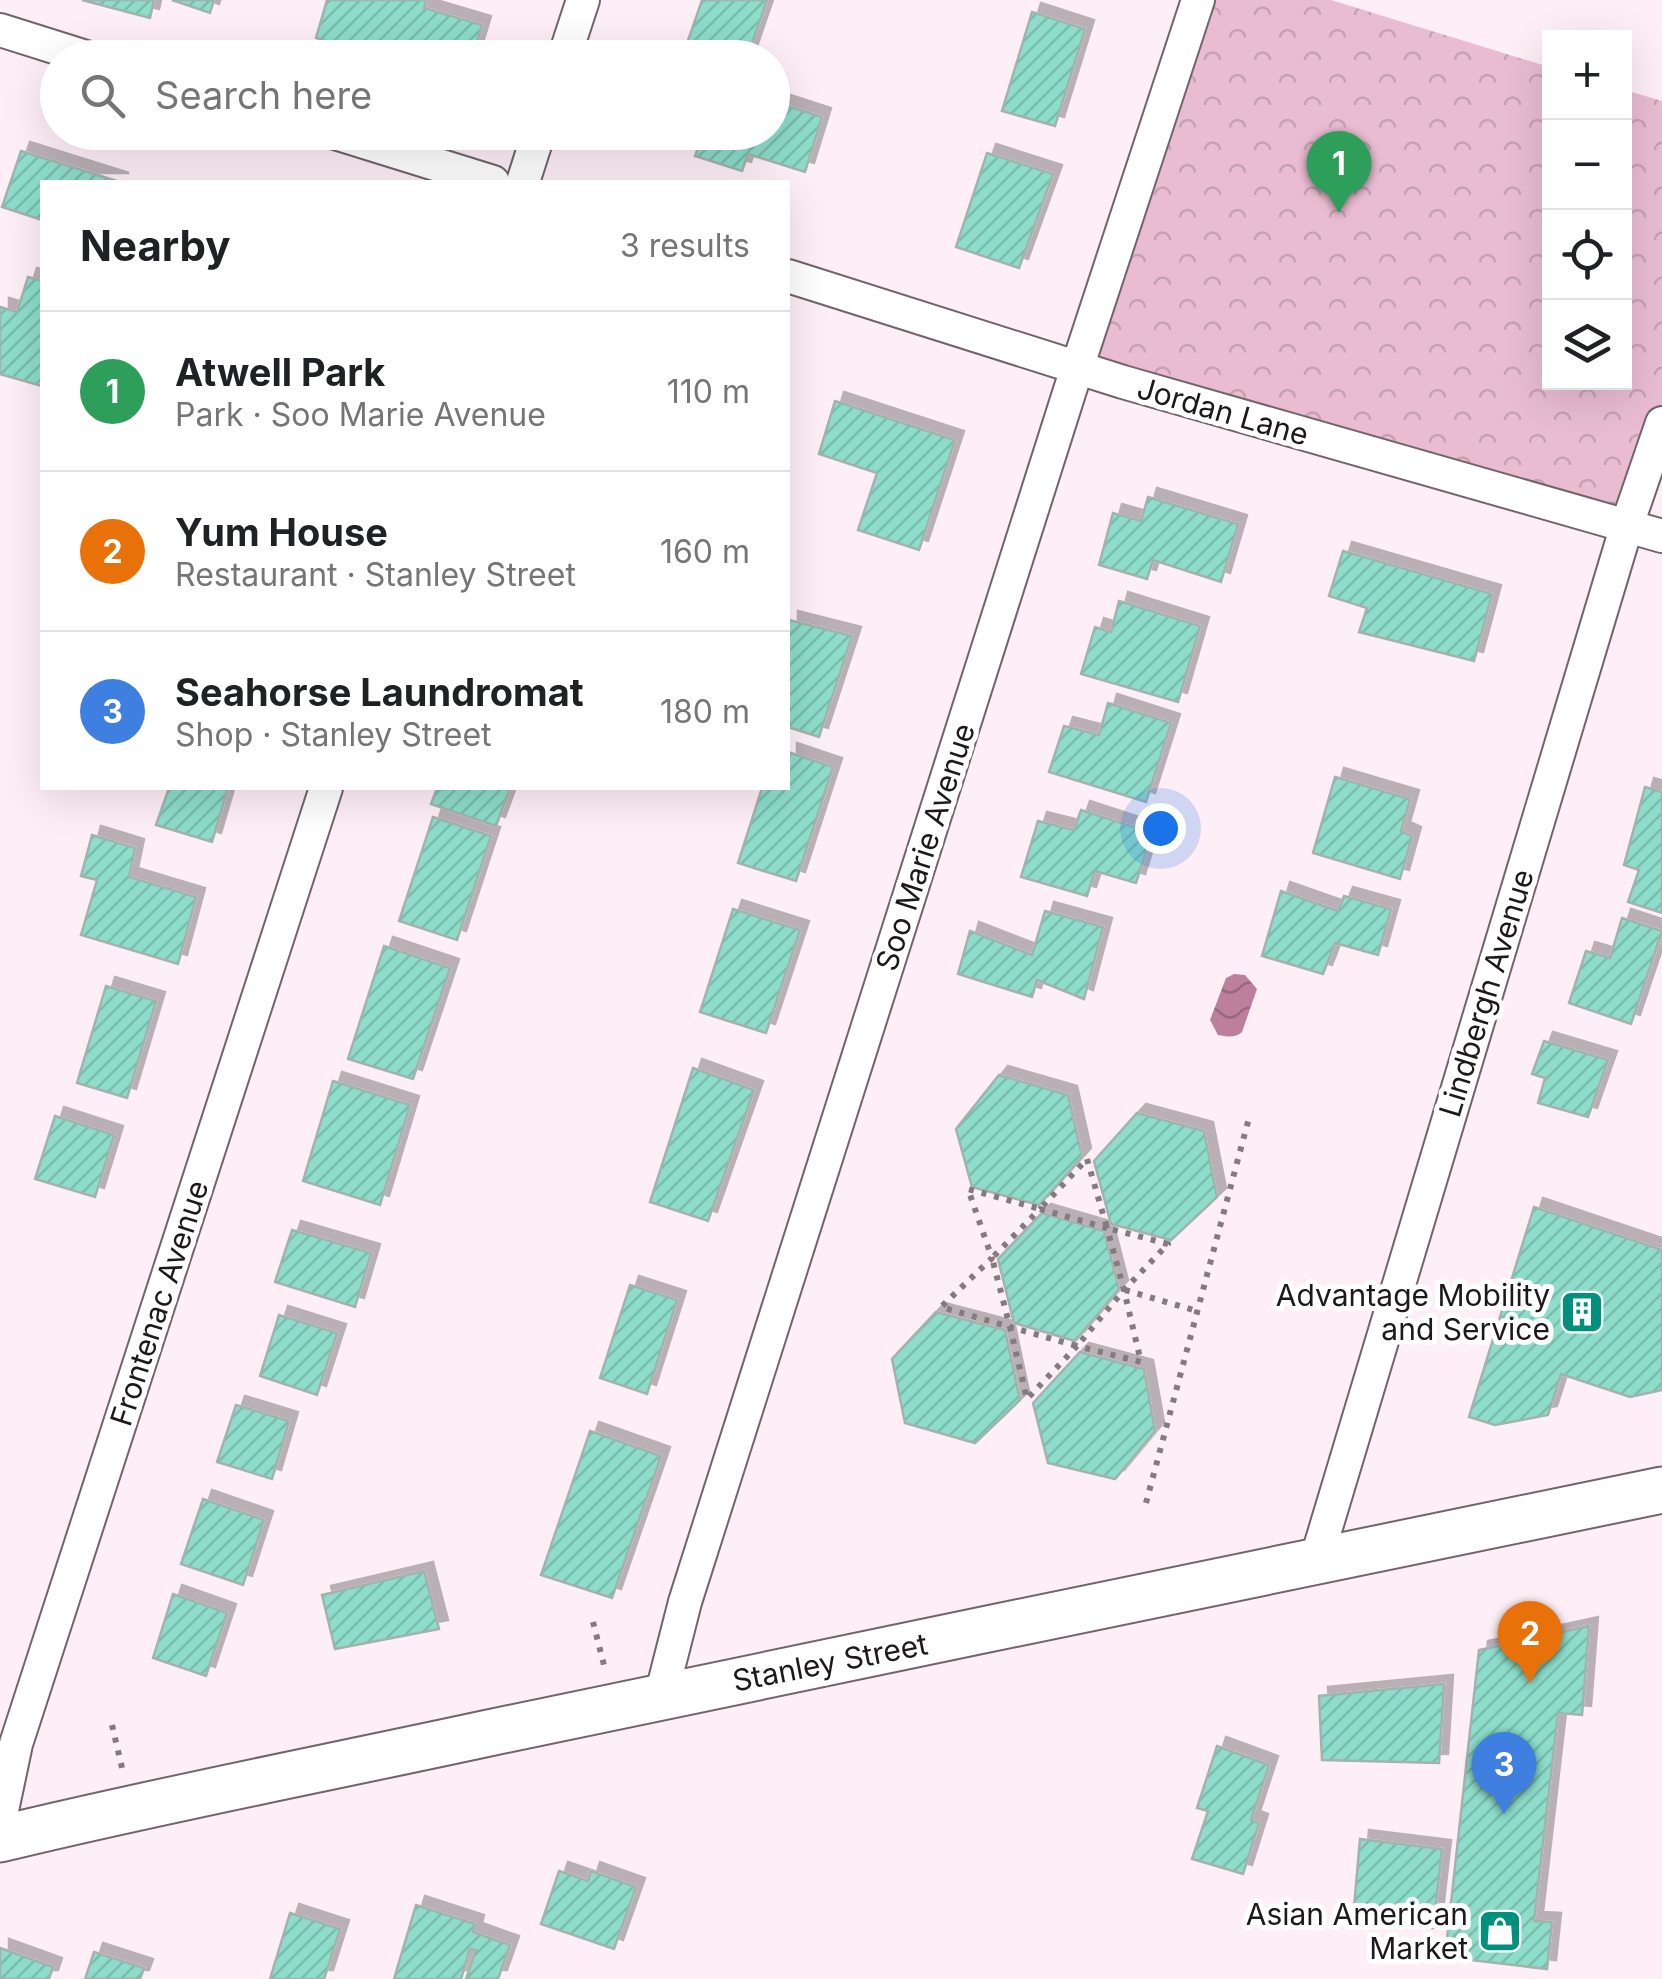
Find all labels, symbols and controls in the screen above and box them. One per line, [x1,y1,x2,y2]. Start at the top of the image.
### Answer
map controls [1542,30,1632,390]
button: + [1542,30,1632,120]
search box [40,40,790,150]
icon: search [75,68,130,123]
text: Search here [155,72,372,118]
button: − [1542,120,1632,210]
pin: 1 [1306,130,1372,213]
button: locate [1542,210,1632,300]
text: Nearby [80,220,231,271]
text: 3 results [620,226,750,265]
button: layers [1542,300,1632,390]
text: Atwell Park [175,349,385,395]
street label: Jordan Lane [1133,369,1313,453]
text: 1 [106,372,119,411]
text: 110 m [667,372,750,411]
text: Park · Soo Marie Avenue [175,395,546,434]
text: Yum House [175,509,388,555]
text: 2 [102,532,123,571]
text: 160 m [660,532,750,571]
text: Restaurant · Stanley Street [175,555,576,594]
text: Seahorse Laundromat [175,669,584,715]
text: 3 [102,692,123,731]
text: 180 m [660,692,750,731]
text: Shop · Stanley Street [175,715,492,754]
street label: Soo Marie Avenue [868,719,982,975]
your location [1135,803,1186,854]
street label: Lindbergh Avenue [1431,865,1541,1121]
street label: Frontenac Avenue [102,1176,216,1430]
place label: Advantage Mobility and Service [1276,1277,1550,1347]
building icon: Advantage Mobility and Service [1559,1289,1605,1335]
pin: 2 [1498,1600,1562,1683]
street label: Stanley Street [729,1625,931,1699]
pin: 3 [1472,1732,1536,1814]
place label: Asian American Market [1246,1896,1468,1966]
shop icon: Asian American Market [1477,1908,1523,1954]

